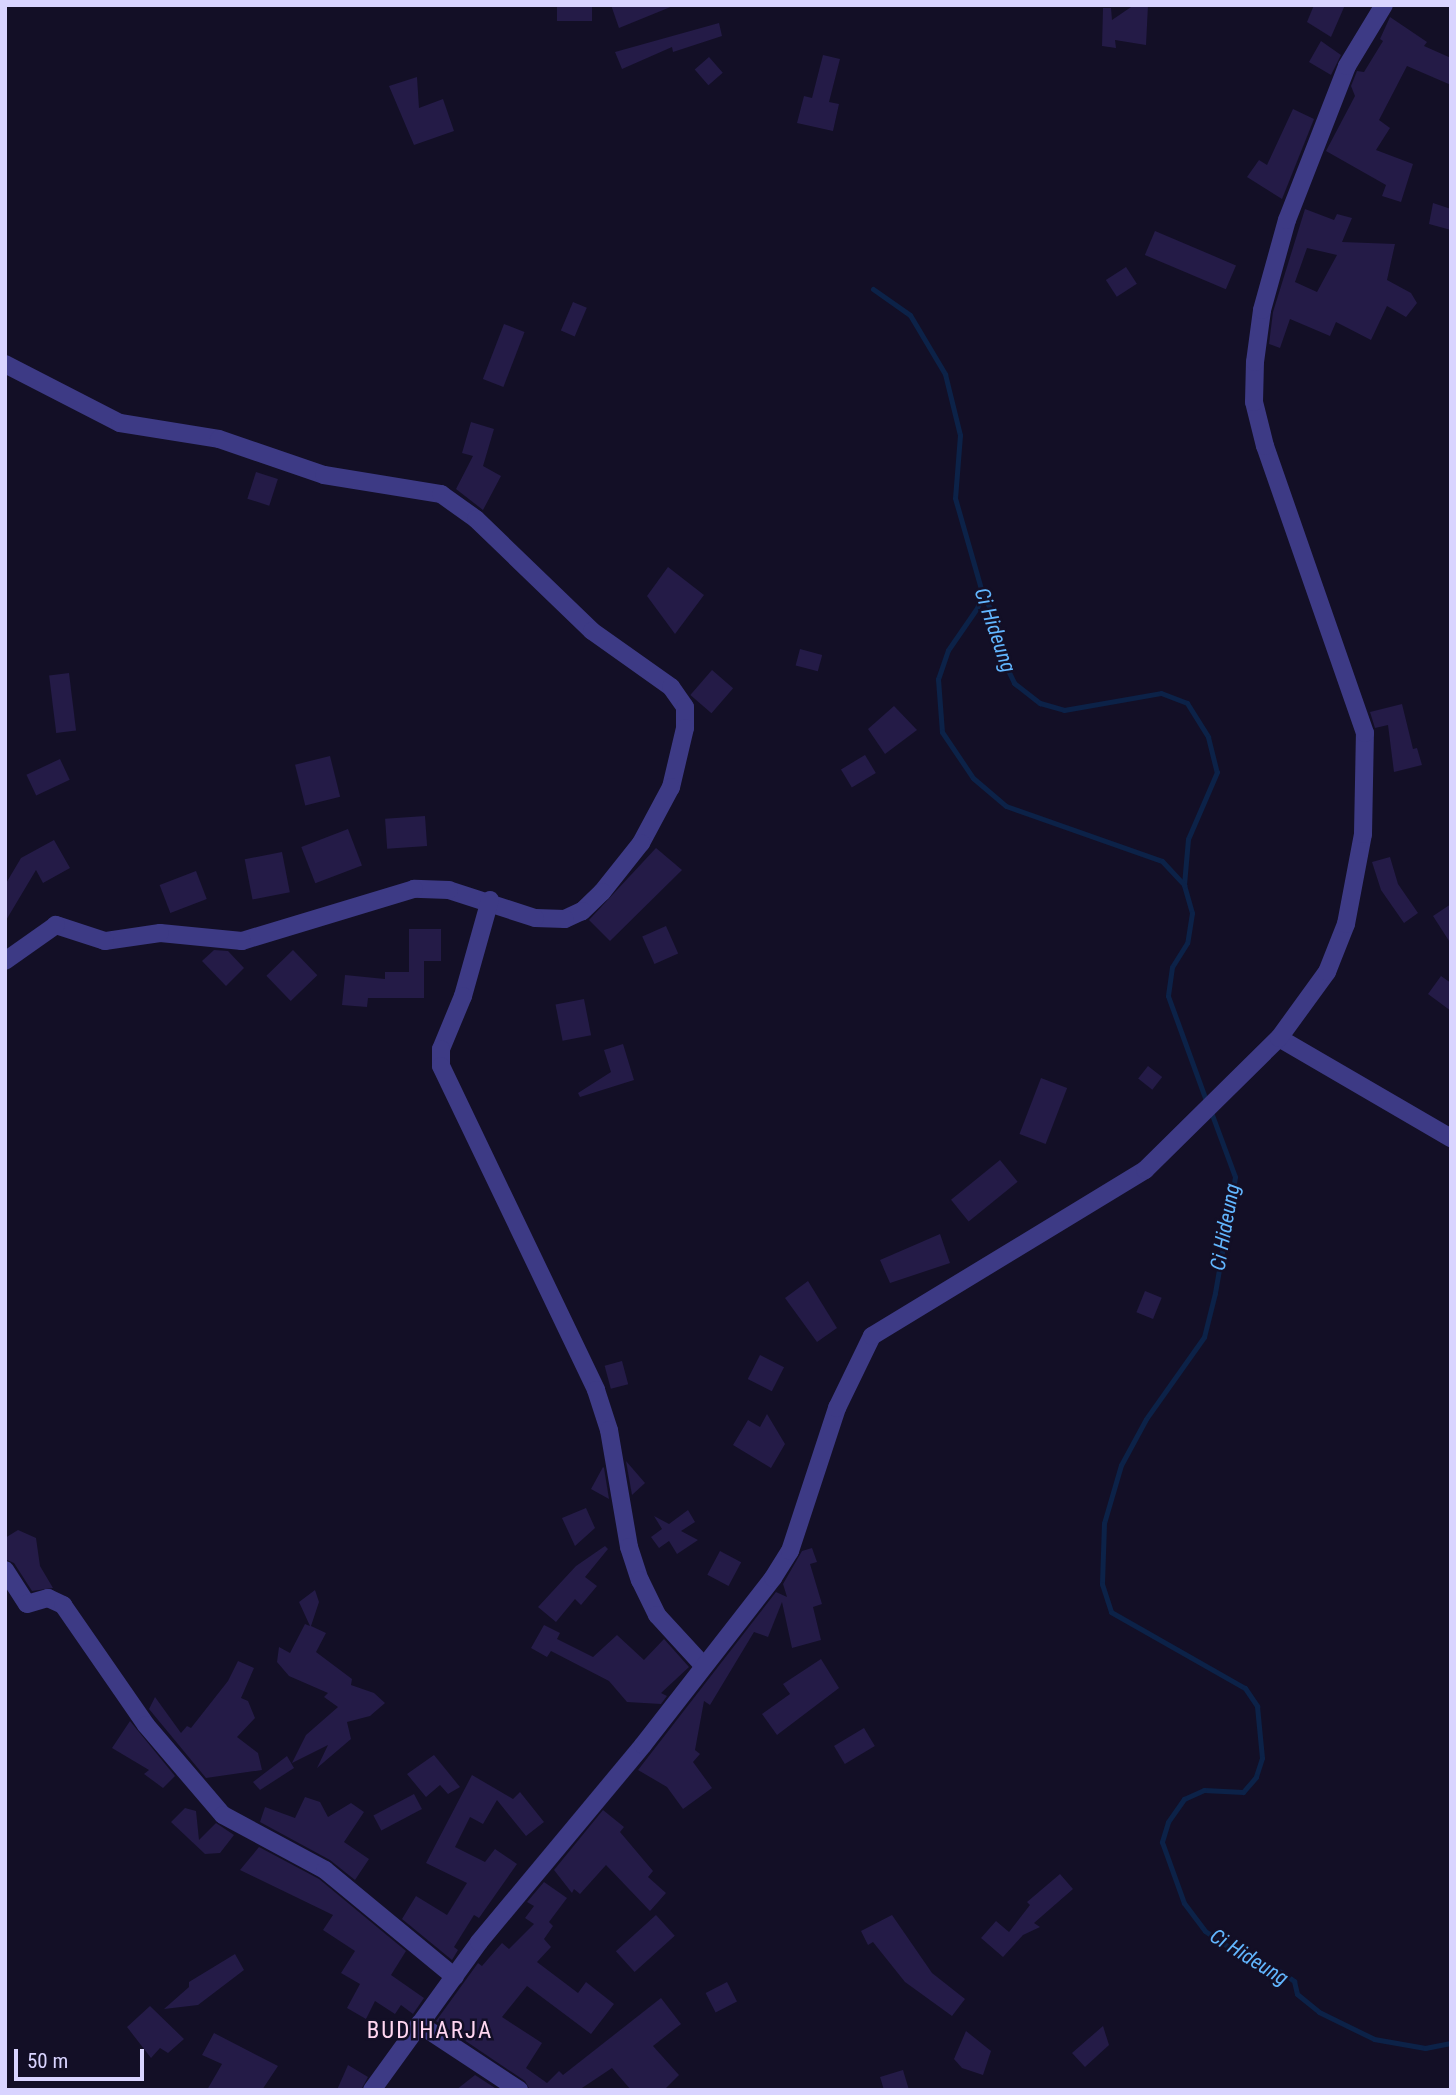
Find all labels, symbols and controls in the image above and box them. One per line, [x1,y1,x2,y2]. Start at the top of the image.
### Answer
water label: Ci Hideung [969,584,1021,676]
water label: Ci Hideung [1205,1182,1245,1272]
water label: Ci Hideung [1205,1923,1293,1991]
district label: BUDIHARJA [368,2017,492,2045]
scale bar [18,2036,147,2080]
text: 50 m [27,2049,68,2073]

